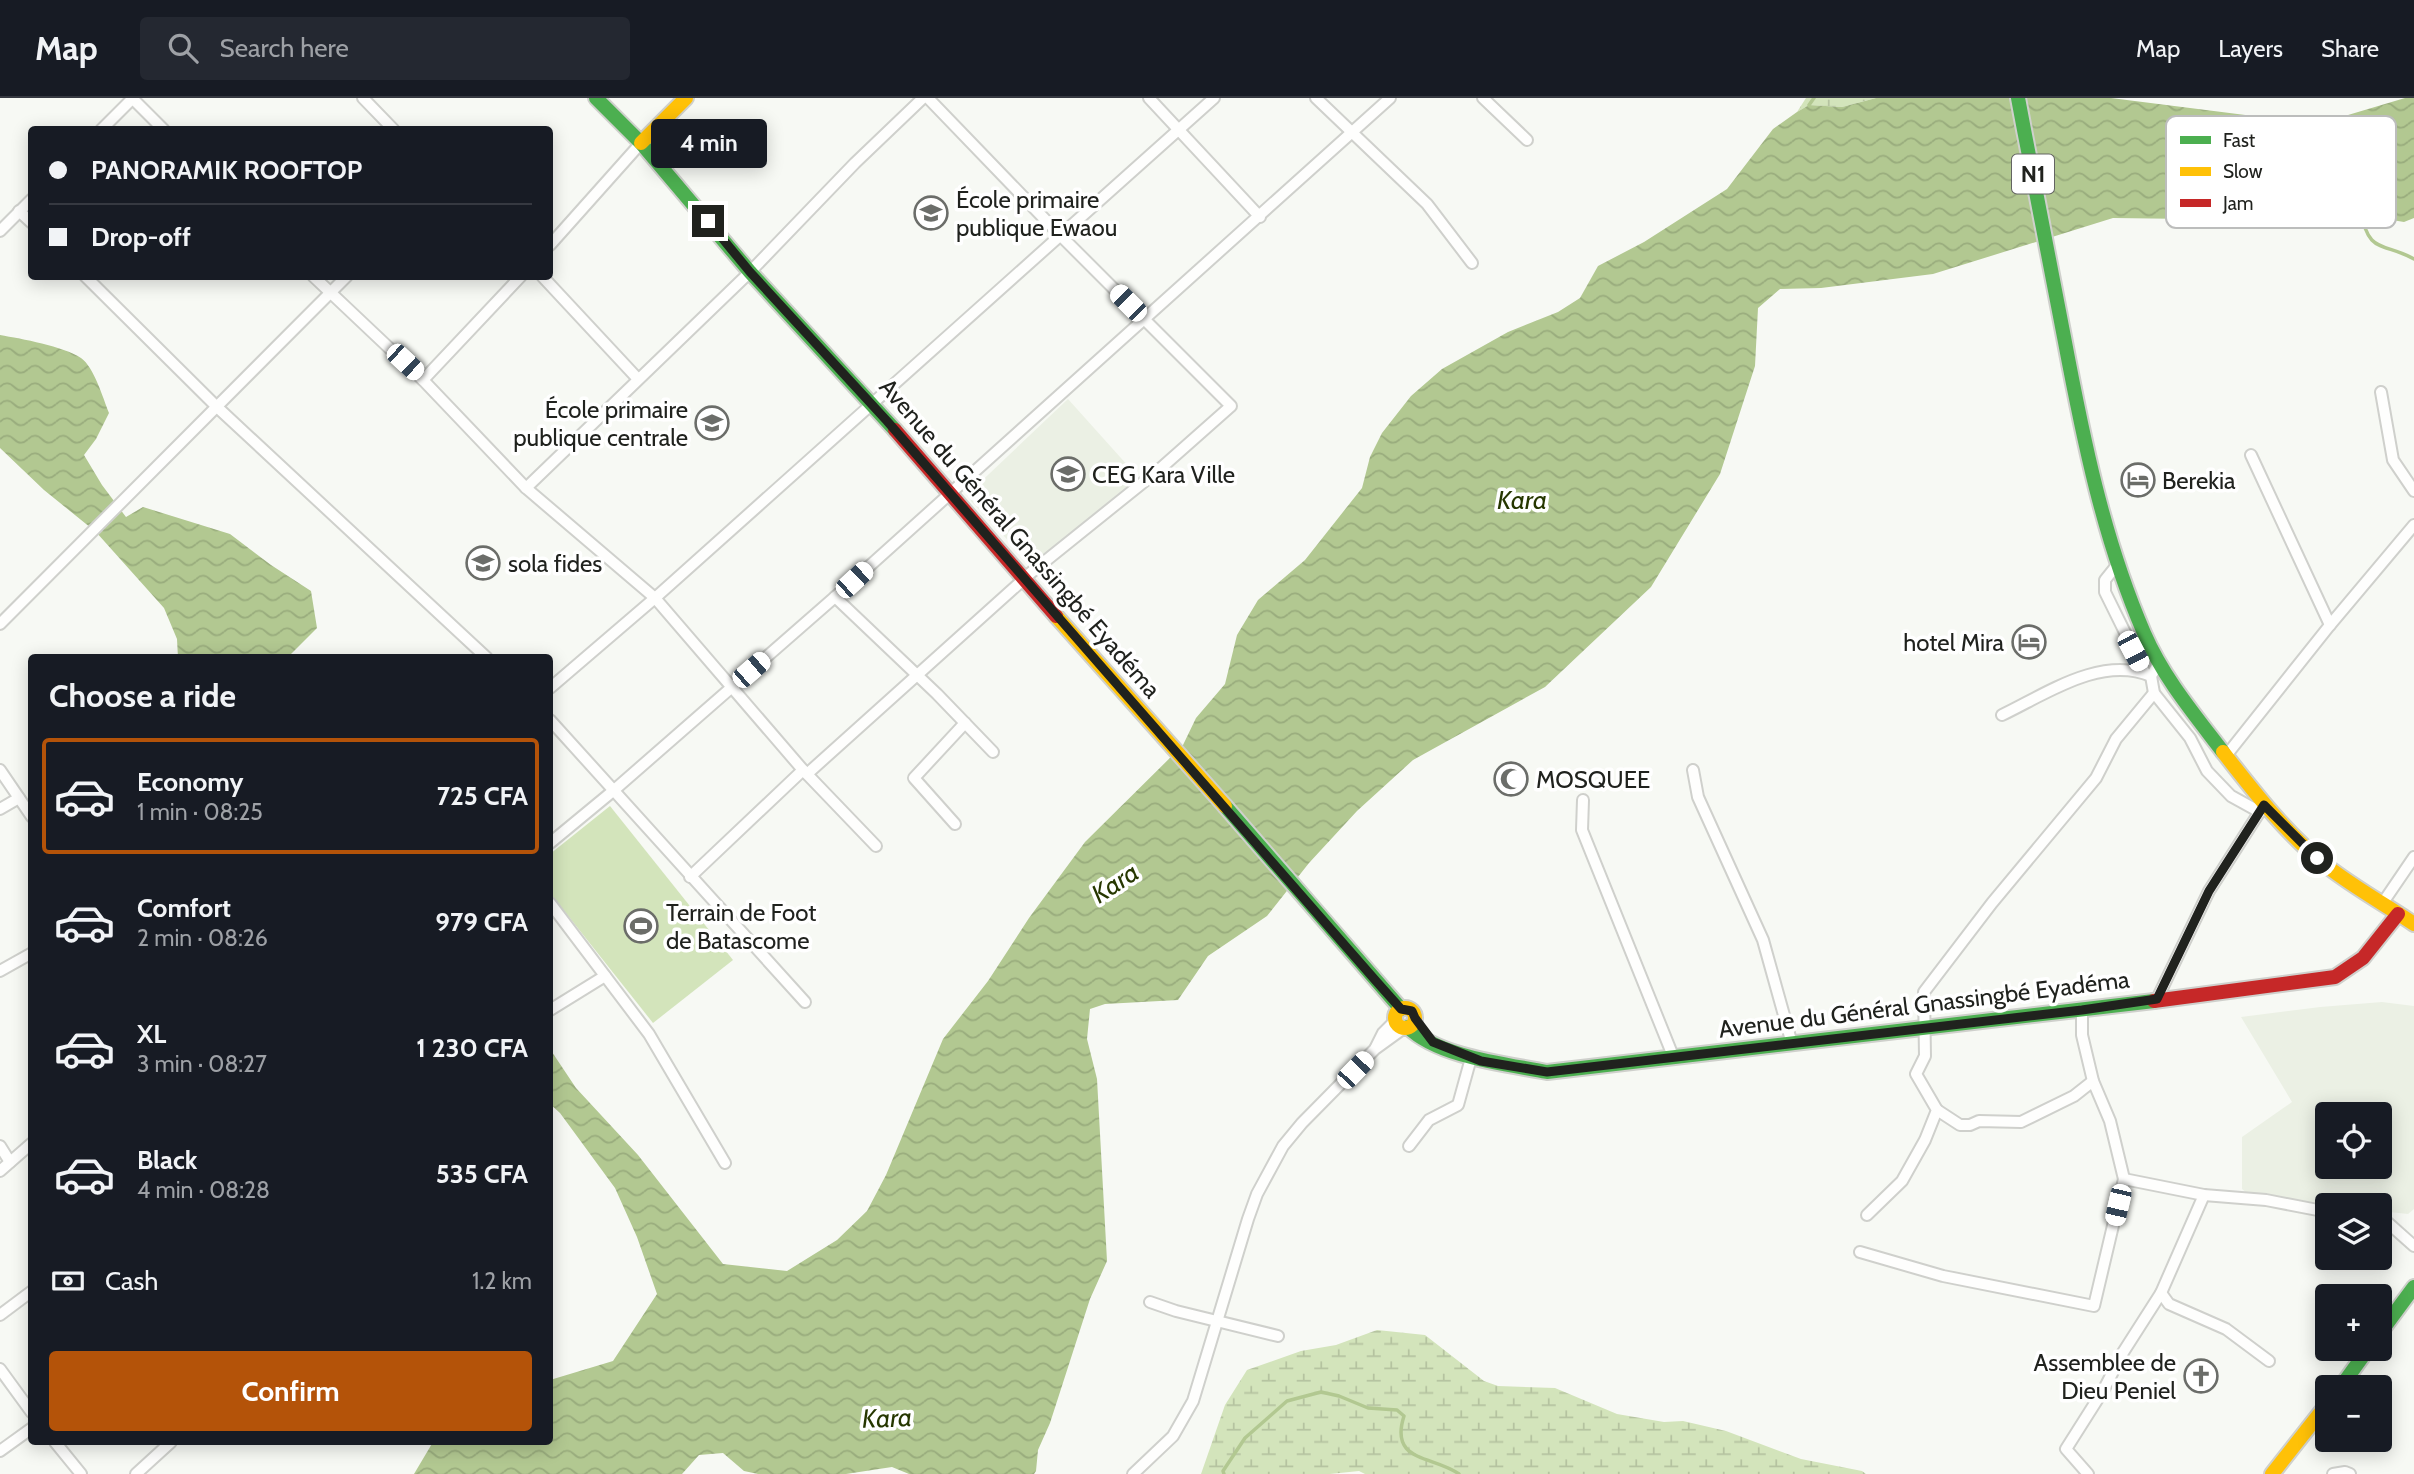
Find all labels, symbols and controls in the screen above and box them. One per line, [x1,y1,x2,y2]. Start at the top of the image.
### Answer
search box [140,17,630,80]
text: Map [35,28,98,68]
icon: search [164,29,202,67]
text: Search here [220,32,349,64]
text: Map [2136,34,2180,63]
text: Layers [2218,34,2283,63]
text: Share [2321,34,2379,63]
legend [2166,116,2396,228]
callout: 4 min [650,120,766,169]
text: 4 min [680,129,738,157]
text: Fast [2223,129,2256,152]
text: PANORAMIK ROOFTOP [91,154,362,186]
road number: N1 [2012,155,2054,194]
text: Slow [2223,160,2263,183]
place label: École primaire publique Ewaou [956,185,1117,242]
text: Jam [2222,192,2253,215]
school or university icon: École primaire publique Ewaou [912,194,950,232]
route end [692,205,724,237]
text: Drop-off [91,221,191,253]
car [1106,281,1151,325]
car [383,340,428,384]
street label: Avenue du Général Gnassingbé Eyadéma [873,372,1167,704]
place label: École primaire publique centrale [513,395,688,452]
school or university icon: École primaire publique centrale [693,404,731,442]
school or university icon: CEG Kara Ville [1049,455,1087,493]
place label: CEG Kara Ville [1092,460,1235,489]
hotel icon: Berekia [2119,461,2157,499]
place label: Berekia [2162,466,2236,495]
water label: Kara [1497,484,1547,516]
school or university icon: sola fides [464,544,502,582]
place label: sola fides [508,549,602,578]
car [832,558,877,602]
hotel icon: hotel Mira [2010,623,2048,661]
place label: hotel Mira [1903,628,2004,657]
car [2114,628,2153,674]
car [729,648,774,692]
text: Choose a ride [49,676,236,715]
mosque icon: MOSQUEE [1492,760,1530,798]
icon: car [53,765,116,828]
place label: MOSQUEE [1536,765,1650,794]
text: Economy [137,766,243,798]
text: 725 CFA [437,780,528,812]
text: 1 min · 08:25 [137,798,263,826]
route start [2301,842,2333,874]
water label: Kara [1085,856,1145,910]
icon: car [53,891,116,954]
text: Comfort [137,892,231,924]
place label: Terrain de Foot de Batascome [666,898,816,955]
text: 979 CFA [435,906,528,938]
sports icon: Terrain de Foot de Batascome [622,907,660,945]
text: 2 min · 08:26 [137,924,268,952]
street label: Avenue du Général Gnassingbé Eyadéma [1717,964,2132,1044]
icon: car [53,1017,116,1080]
text: XL [137,1018,166,1050]
text: 1 230 CFA [416,1032,528,1064]
car [1333,1048,1378,1092]
text: 3 min · 08:27 [137,1050,267,1078]
map controls [2315,1102,2392,1452]
button: locate [2315,1102,2392,1179]
icon: car [53,1143,116,1206]
text: Black [137,1144,197,1176]
text: 535 CFA [436,1158,528,1190]
text: 4 min · 08:28 [137,1176,270,1204]
car [2104,1182,2133,1228]
button: layers [2315,1193,2392,1270]
icon: cash [49,1262,87,1300]
text: Cash [105,1265,158,1297]
text: 1.2 km [472,1267,532,1295]
button: + [2315,1284,2392,1361]
place label: Assemblee de Dieu Peniel [2034,1348,2176,1405]
button: Confirm [49,1351,532,1431]
church icon: Assemblee de Dieu Peniel [2182,1357,2220,1395]
button: − [2315,1375,2392,1452]
water label: Kara [861,1401,913,1435]

